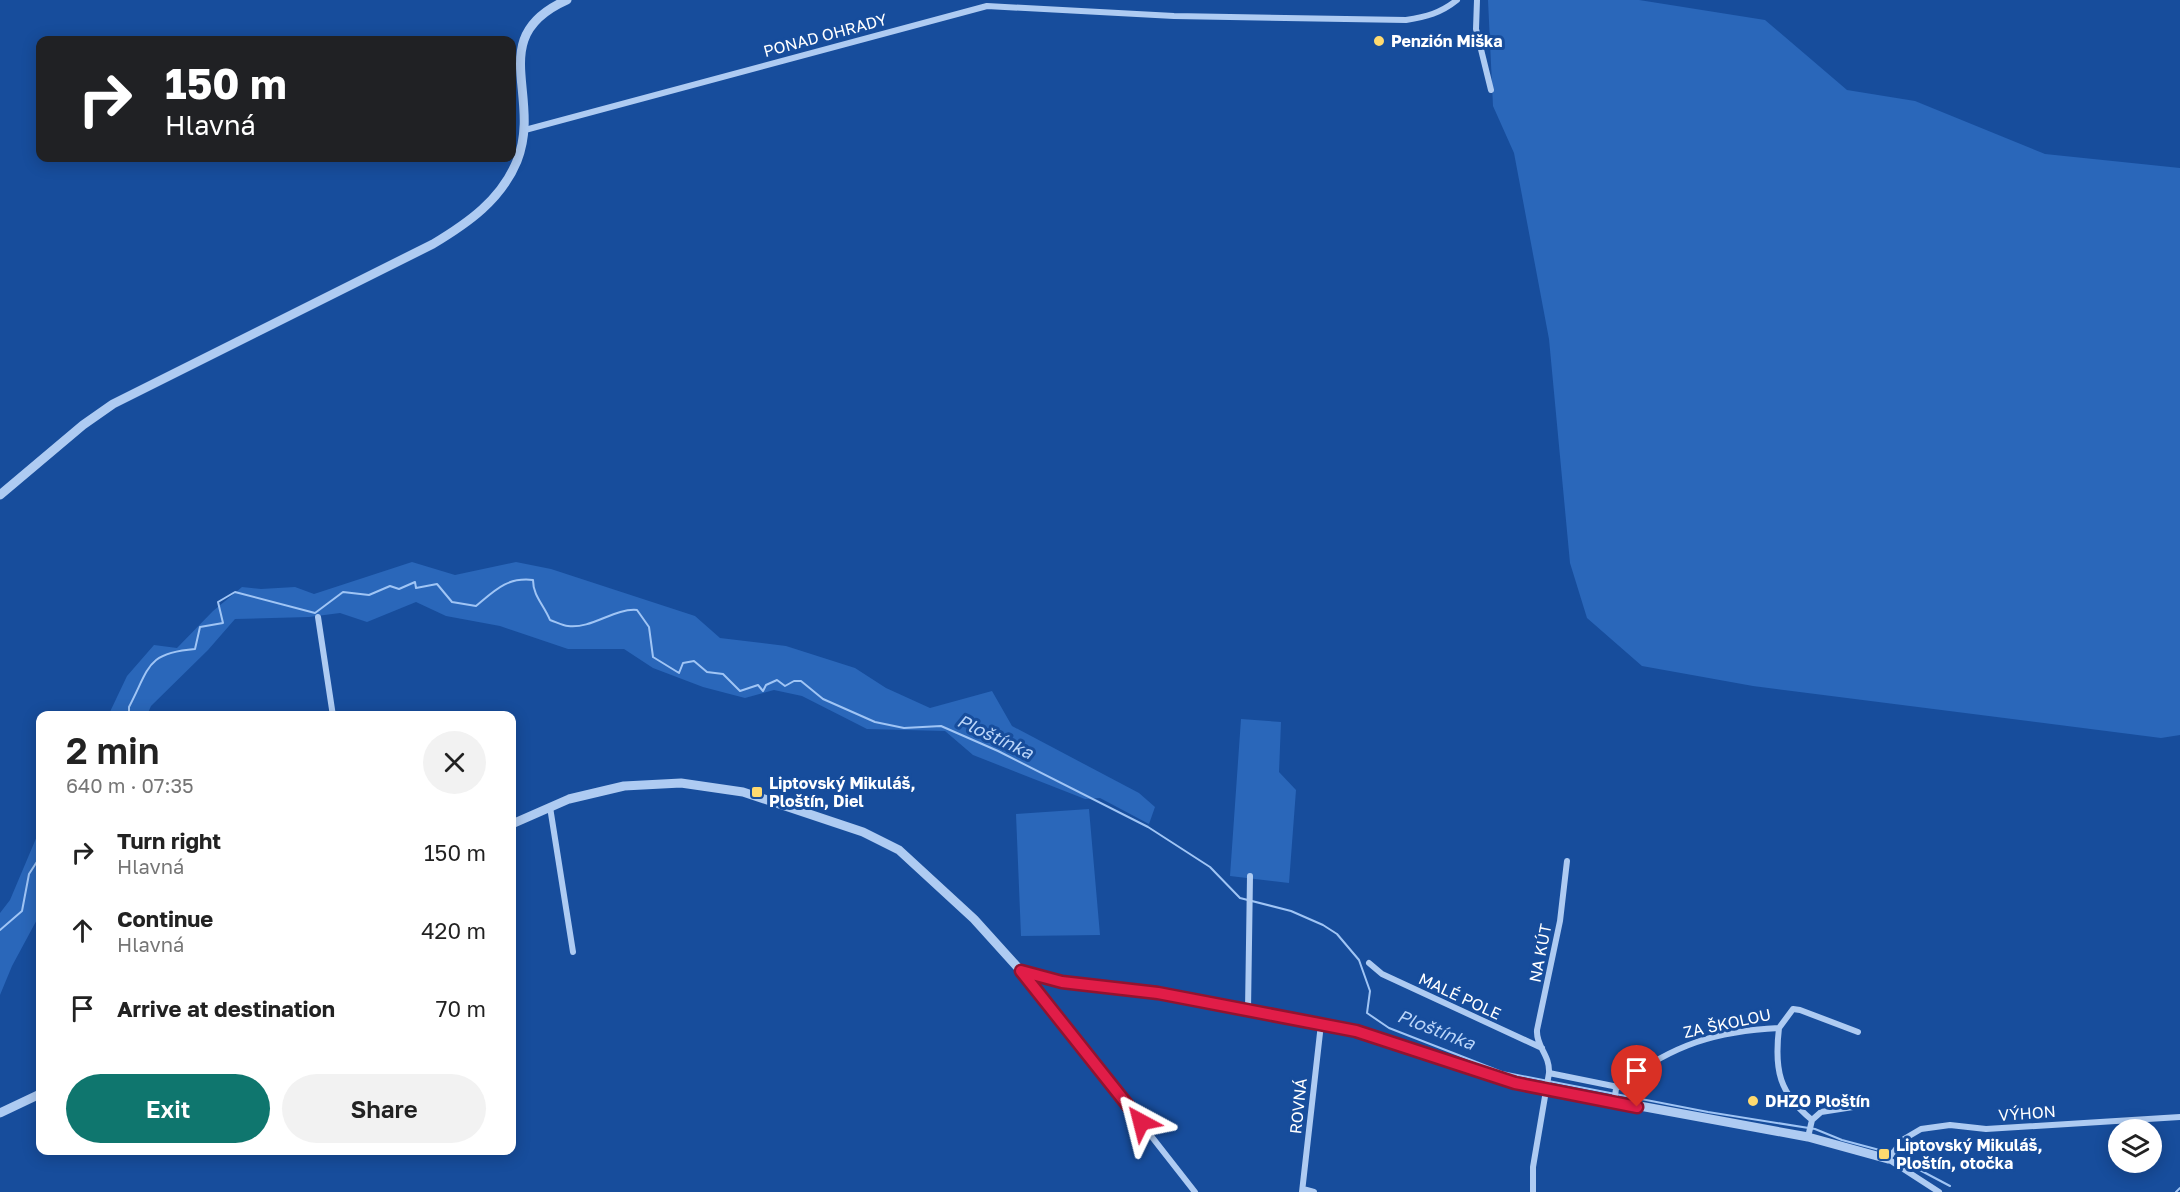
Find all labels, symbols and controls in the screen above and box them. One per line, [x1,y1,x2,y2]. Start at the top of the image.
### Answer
street label: PONAD OHRADY [761,9,890,61]
place label: Penzión Miška [1391,31,1503,51]
marker: Penzión Miška [1372,34,1386,48]
text: 150 m [165,58,287,108]
icon: right [66,60,144,138]
text: Hlavná [165,109,256,141]
water label: Ploštínka [954,709,1038,764]
text: 2 min [66,729,160,772]
button: close [423,731,486,794]
text: 640 m · 07:35 [66,773,194,797]
place label: Liptovský Mikuláš, Ploštín, Diel [769,773,916,811]
marker: Liptovský Mikuláš, Ploštín, Diel [750,785,764,799]
text: Turn right [117,827,221,854]
icon: right [66,836,99,869]
text: 150 m [424,839,486,866]
text: Hlavná [117,854,184,878]
text: Continue [117,905,213,932]
icon: ahead [66,914,99,947]
text: 420 m [421,917,486,944]
street label: NA KÚT [1525,922,1556,984]
text: Hlavná [117,932,184,956]
street label: MALÉ POLE [1416,968,1504,1024]
icon: arrive [66,992,99,1025]
text: Arrive at destination [117,995,335,1022]
text: 70 m [436,995,486,1022]
water label: Ploštínka [1395,1004,1479,1054]
street label: ZA ŠKOLOU [1681,1004,1773,1042]
pin [1611,1045,1662,1107]
icon: arrive [1620,1054,1653,1087]
button: Exit [66,1074,270,1143]
button: Share [282,1074,486,1143]
street label: ROVNÁ [1285,1077,1311,1135]
position arrow [1109,1090,1173,1154]
place label: DHZO Ploštín [1765,1091,1870,1111]
marker: DHZO Ploštín [1746,1094,1760,1108]
street label: VÝHON [1998,1101,2056,1125]
map controls [2108,1119,2162,1173]
button: layers [2108,1119,2162,1173]
place label: Liptovský Mikuláš, Ploštín, otočka [1896,1135,2043,1173]
marker: Liptovský Mikuláš, Ploštín, otočka [1877,1147,1891,1161]

